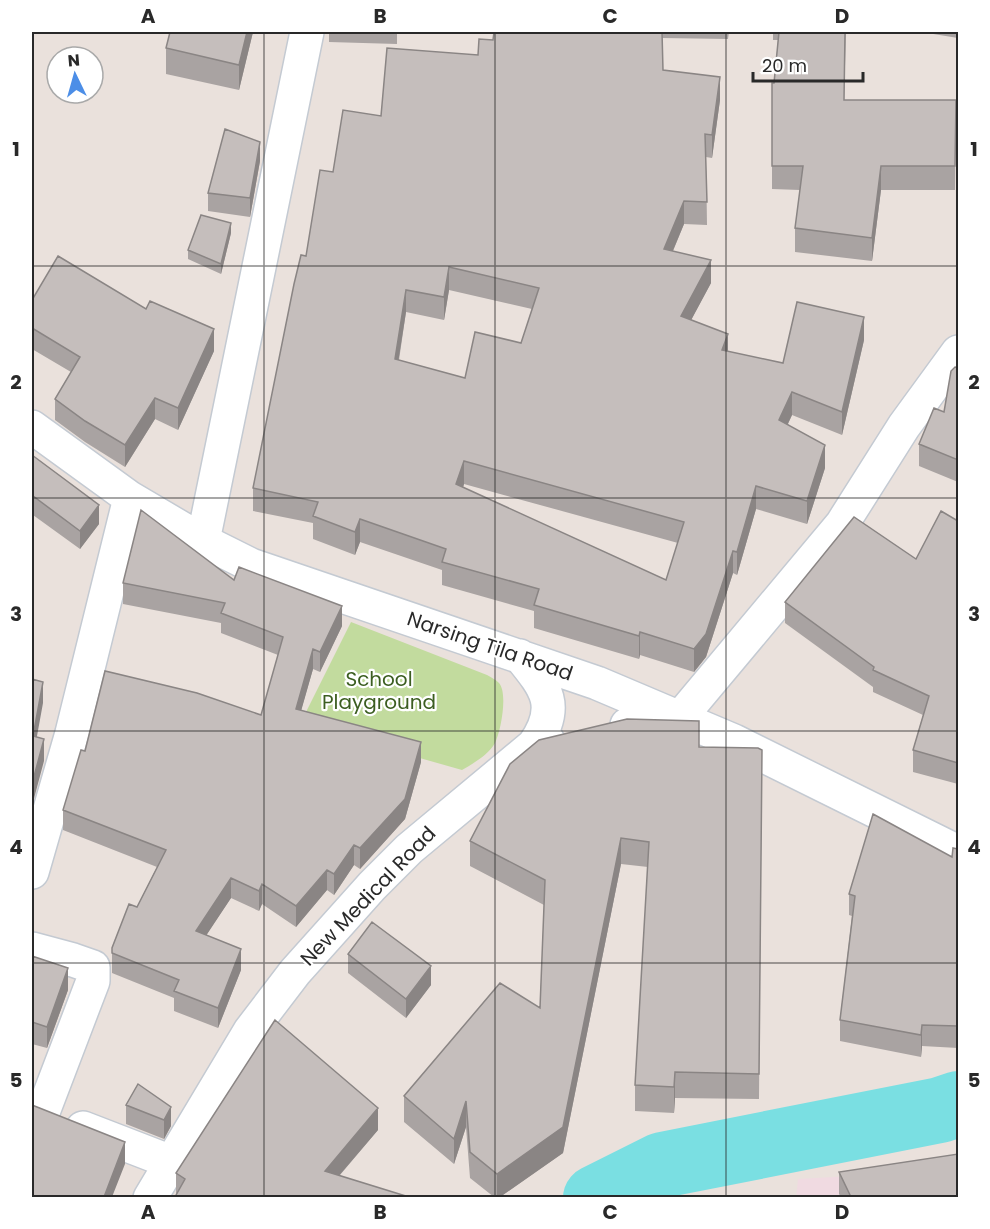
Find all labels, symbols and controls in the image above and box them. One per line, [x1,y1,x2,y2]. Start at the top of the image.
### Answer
text: A [141,2,156,30]
text: B [373,2,387,30]
text: C [602,2,618,30]
text: D [835,2,849,30]
north arrow [45,45,105,105]
scale bar [753,45,862,83]
text: N [67,49,81,73]
text: 20 m [762,53,807,78]
text: 1 [12,135,20,163]
text: 1 [970,135,978,163]
text: 2 [10,368,22,396]
text: 2 [968,368,980,396]
text: 3 [10,600,22,628]
text: 3 [968,600,980,628]
street label: Narsing Tila Road [403,605,577,687]
park label: School Playground [322,665,436,716]
street label: New Medical Road [294,820,442,972]
text: 4 [9,833,23,861]
text: 4 [967,833,981,861]
text: 5 [10,1066,23,1094]
text: 5 [968,1066,981,1094]
text: A [141,1198,156,1226]
text: B [373,1198,387,1226]
text: C [602,1198,618,1226]
text: D [835,1198,849,1226]

